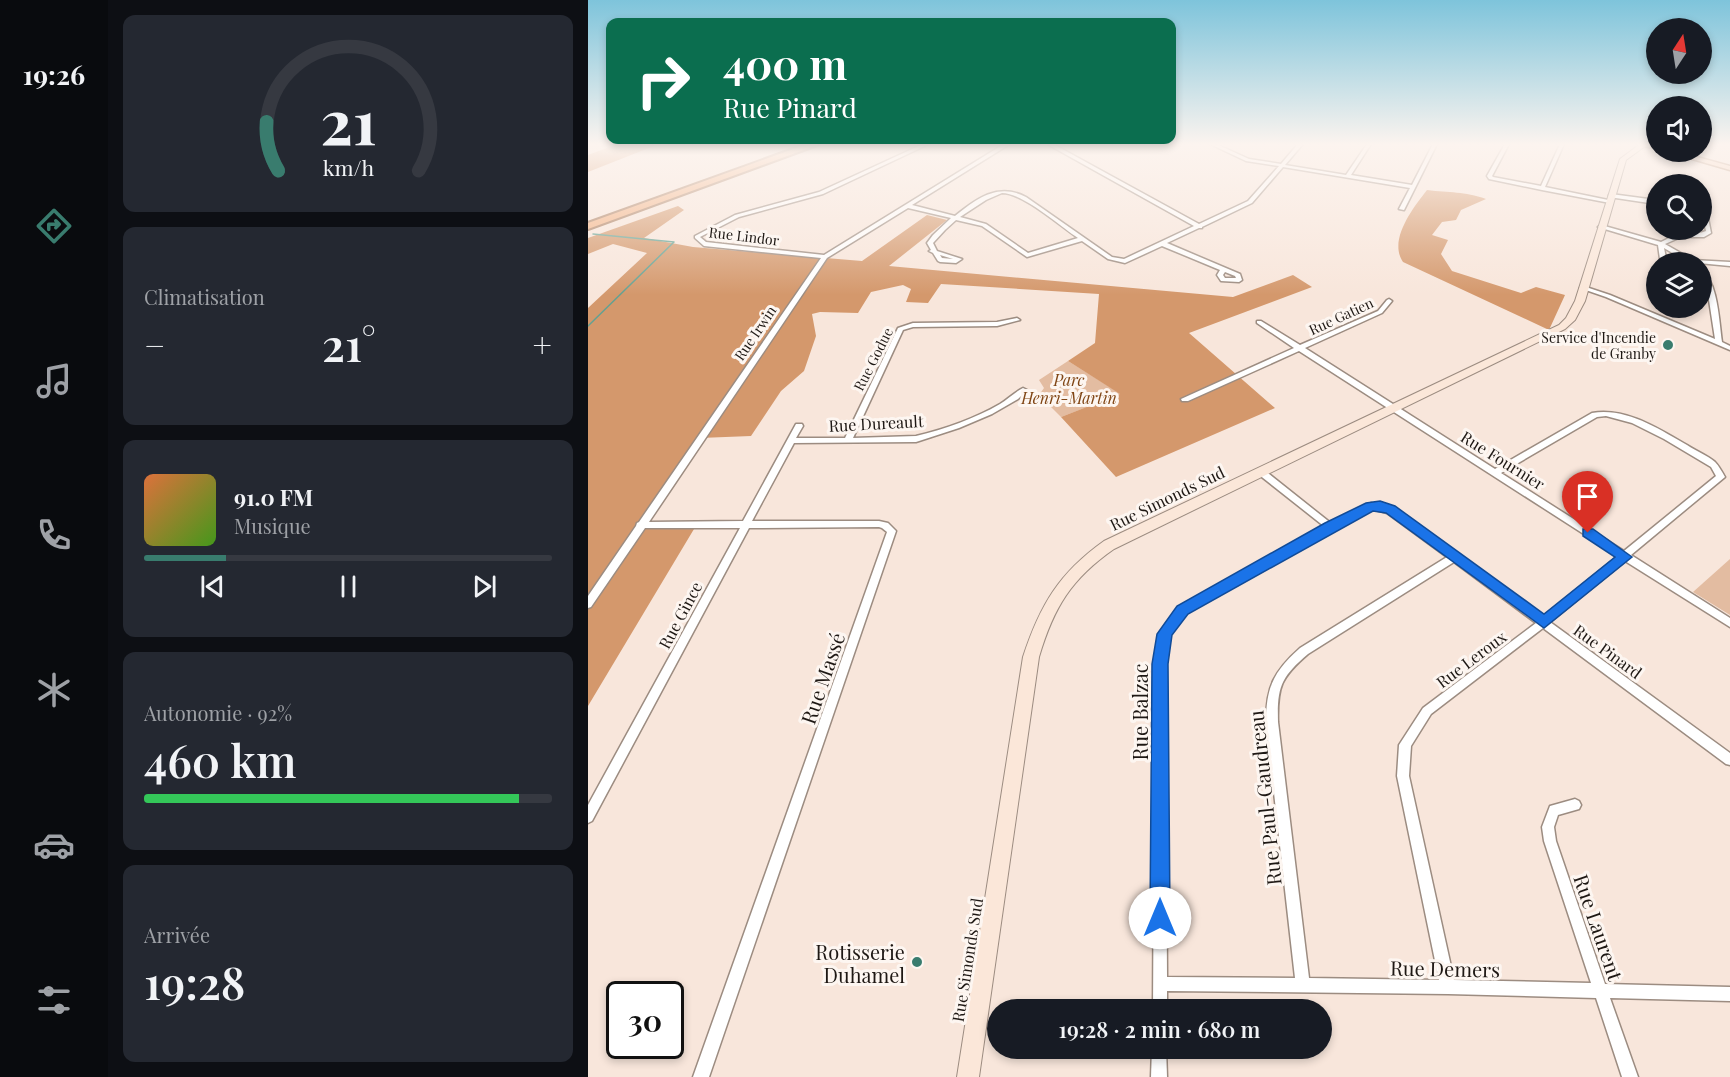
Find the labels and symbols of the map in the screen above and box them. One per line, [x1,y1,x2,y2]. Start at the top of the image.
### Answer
north arrow [1646,18,1712,84]
street label: Rue Lindor [708,222,781,250]
street label: Rue Gatien [1306,293,1377,339]
street label: Rue Irwin [730,301,781,364]
street label: Rue Godue [849,324,897,394]
place label: Service d'Incendie de Granby [1541,328,1656,363]
marker: Service d'Incendie de Granby [1661,338,1675,352]
park label: Parc Henri-Martin [1020,369,1117,408]
street label: Rue Dureault [828,410,924,436]
street label: Rue Fournier [1457,426,1549,494]
street label: Rue Simonds Sud [1106,461,1228,535]
pin [1562,471,1613,533]
street label: Rue Gince [654,578,706,652]
street label: Rue Pinard [1570,619,1646,683]
street label: Rue Leroux [1432,625,1511,692]
street label: Rue Massé [794,629,850,727]
street label: Rue Balzac [1126,663,1153,761]
street label: Rue Paul-Gaudreau [1241,709,1287,887]
street label: Rue Laurent [1568,870,1630,985]
position arrow [1128,886,1192,950]
street label: Rue Simonds Sud [947,896,987,1024]
place label: Rotisserie Duhamel [815,938,905,988]
street label: Rue Demers [1390,954,1500,982]
marker: Rotisserie Duhamel [910,955,924,969]
speed limit sign: 30 [606,981,684,1059]

